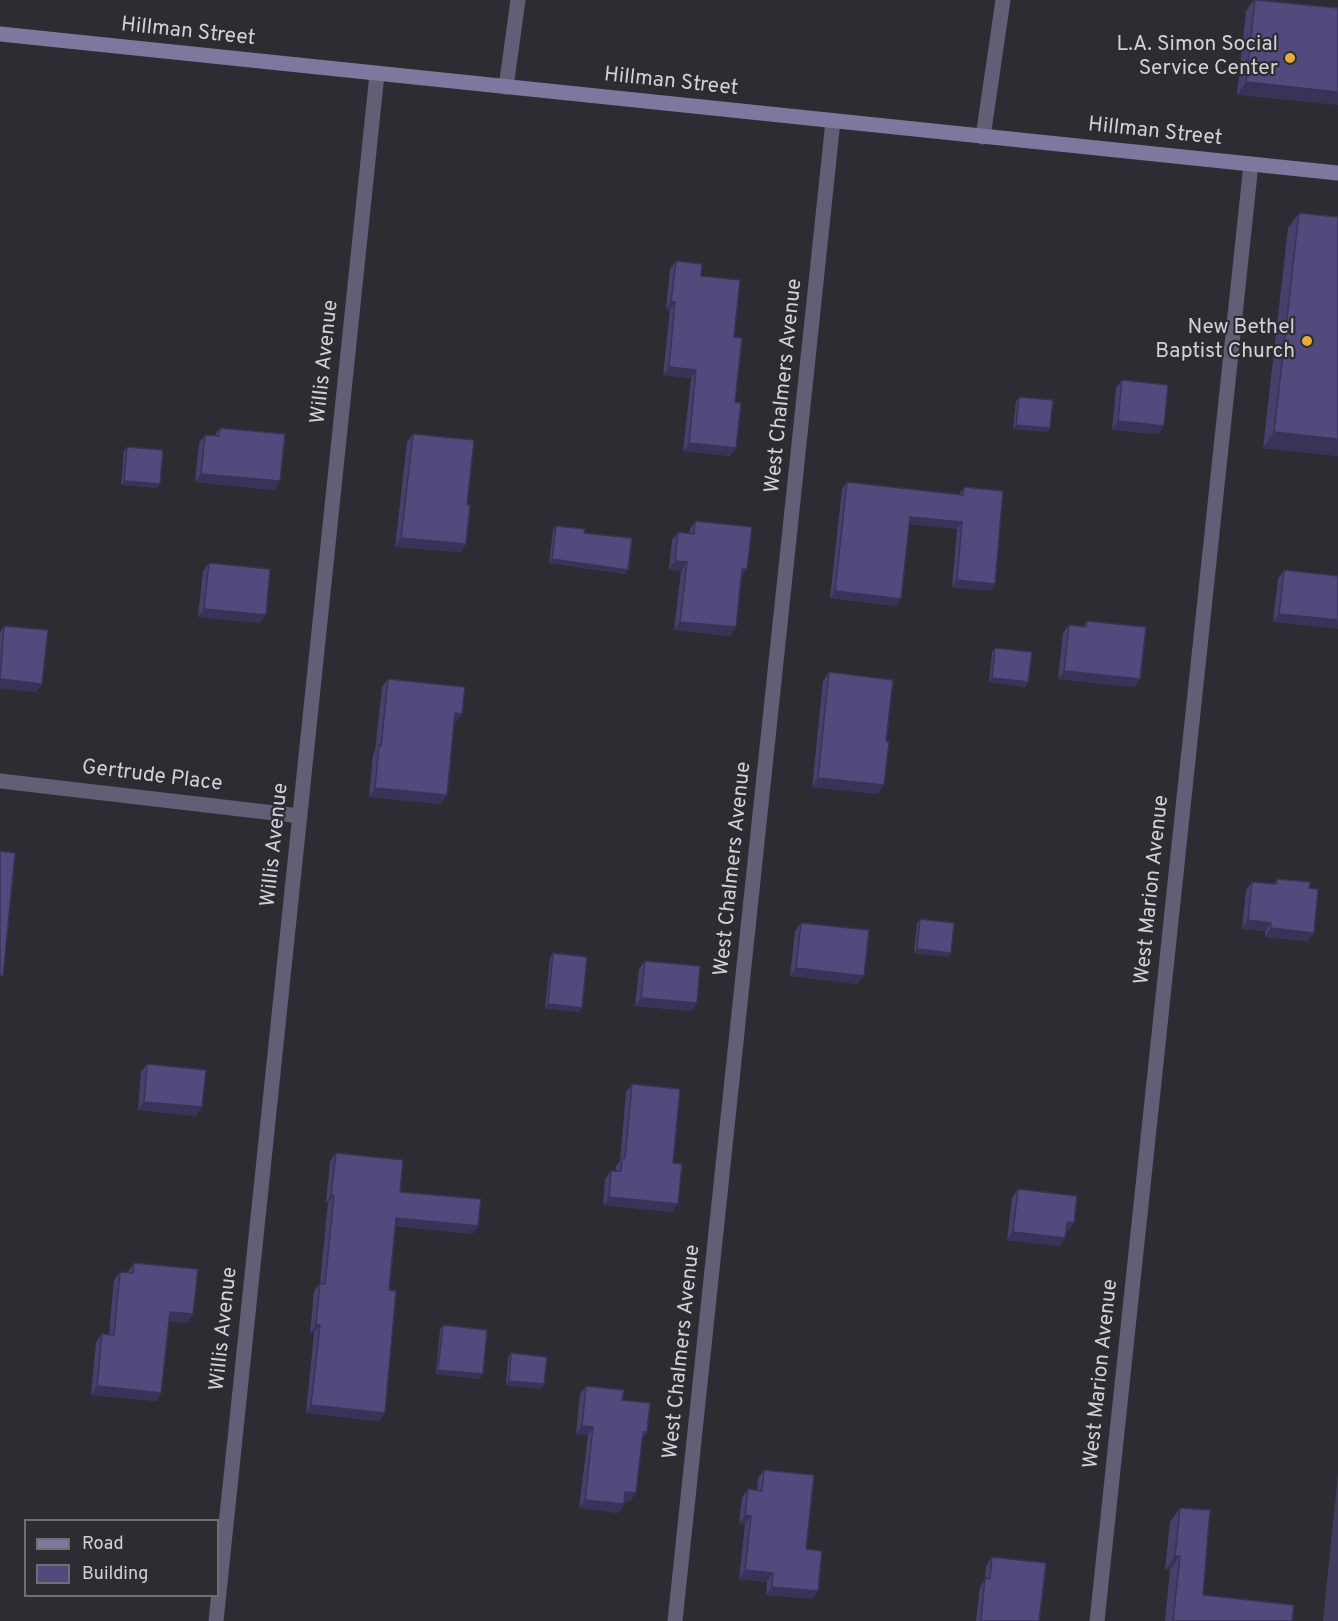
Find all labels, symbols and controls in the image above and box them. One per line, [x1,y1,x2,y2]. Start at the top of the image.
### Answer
street label: Hillman Street [120,13,256,53]
place label: L.A. Simon Social Service Center [1116,33,1278,83]
marker: L.A. Simon Social Service Center [1283,51,1297,65]
street label: Hillman Street [603,63,739,103]
street label: Hillman Street [1087,113,1223,153]
street label: West Chalmers Avenue [761,278,809,494]
street label: Willis Avenue [307,299,345,425]
place label: New Bethel Baptist Church [1155,316,1295,366]
marker: New Bethel Baptist Church [1300,334,1314,348]
street label: Gertrude Place [80,756,224,798]
street label: West Chalmers Avenue [710,761,758,977]
street label: Willis Avenue [257,782,295,908]
street label: West Marion Avenue [1131,794,1175,986]
street label: West Chalmers Avenue [659,1244,707,1460]
street label: Willis Avenue [206,1266,244,1392]
street label: West Marion Avenue [1080,1278,1124,1470]
legend [24,1519,219,1597]
text: Road [82,1533,124,1556]
text: Building [82,1563,148,1586]

